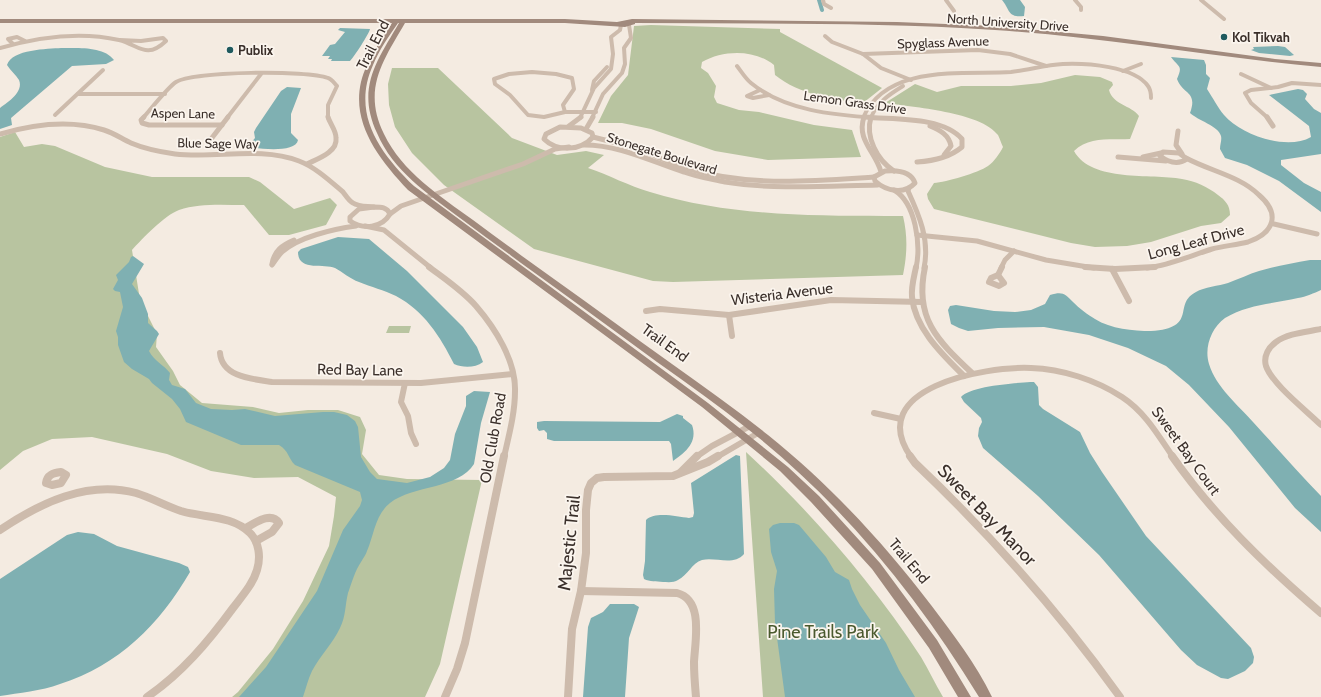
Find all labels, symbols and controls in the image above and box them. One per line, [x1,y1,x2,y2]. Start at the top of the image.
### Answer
street label: North University Drive [947,10,1070,34]
street label: Trail End [353,17,393,73]
place label: Kol Tikvah [1232,29,1290,45]
street label: Spyglass Avenue [897,32,989,52]
marker: Kol Tikvah [1219,32,1229,42]
place label: Publix [238,42,274,58]
marker: Publix [225,45,235,55]
street label: Lemon Grass Drive [803,87,908,117]
street label: Aspen Lane [151,104,216,122]
street label: Stonegate Boulevard [605,129,719,177]
street label: Blue Sage Way [177,134,259,152]
street label: Long Leaf Drive [1146,220,1246,264]
street label: Wisteria Avenue [730,279,834,309]
street label: Trail End [638,320,692,366]
street label: Red Bay Lane [317,360,403,380]
street label: Old Club Road [476,391,510,485]
street label: Sweet Bay Court [1148,403,1224,499]
street label: Sweet Bay Manor [933,460,1041,571]
street label: Majestic Trail [553,493,585,592]
street label: Trail End [885,535,933,587]
park label: Pine Trails Park [767,621,880,643]

